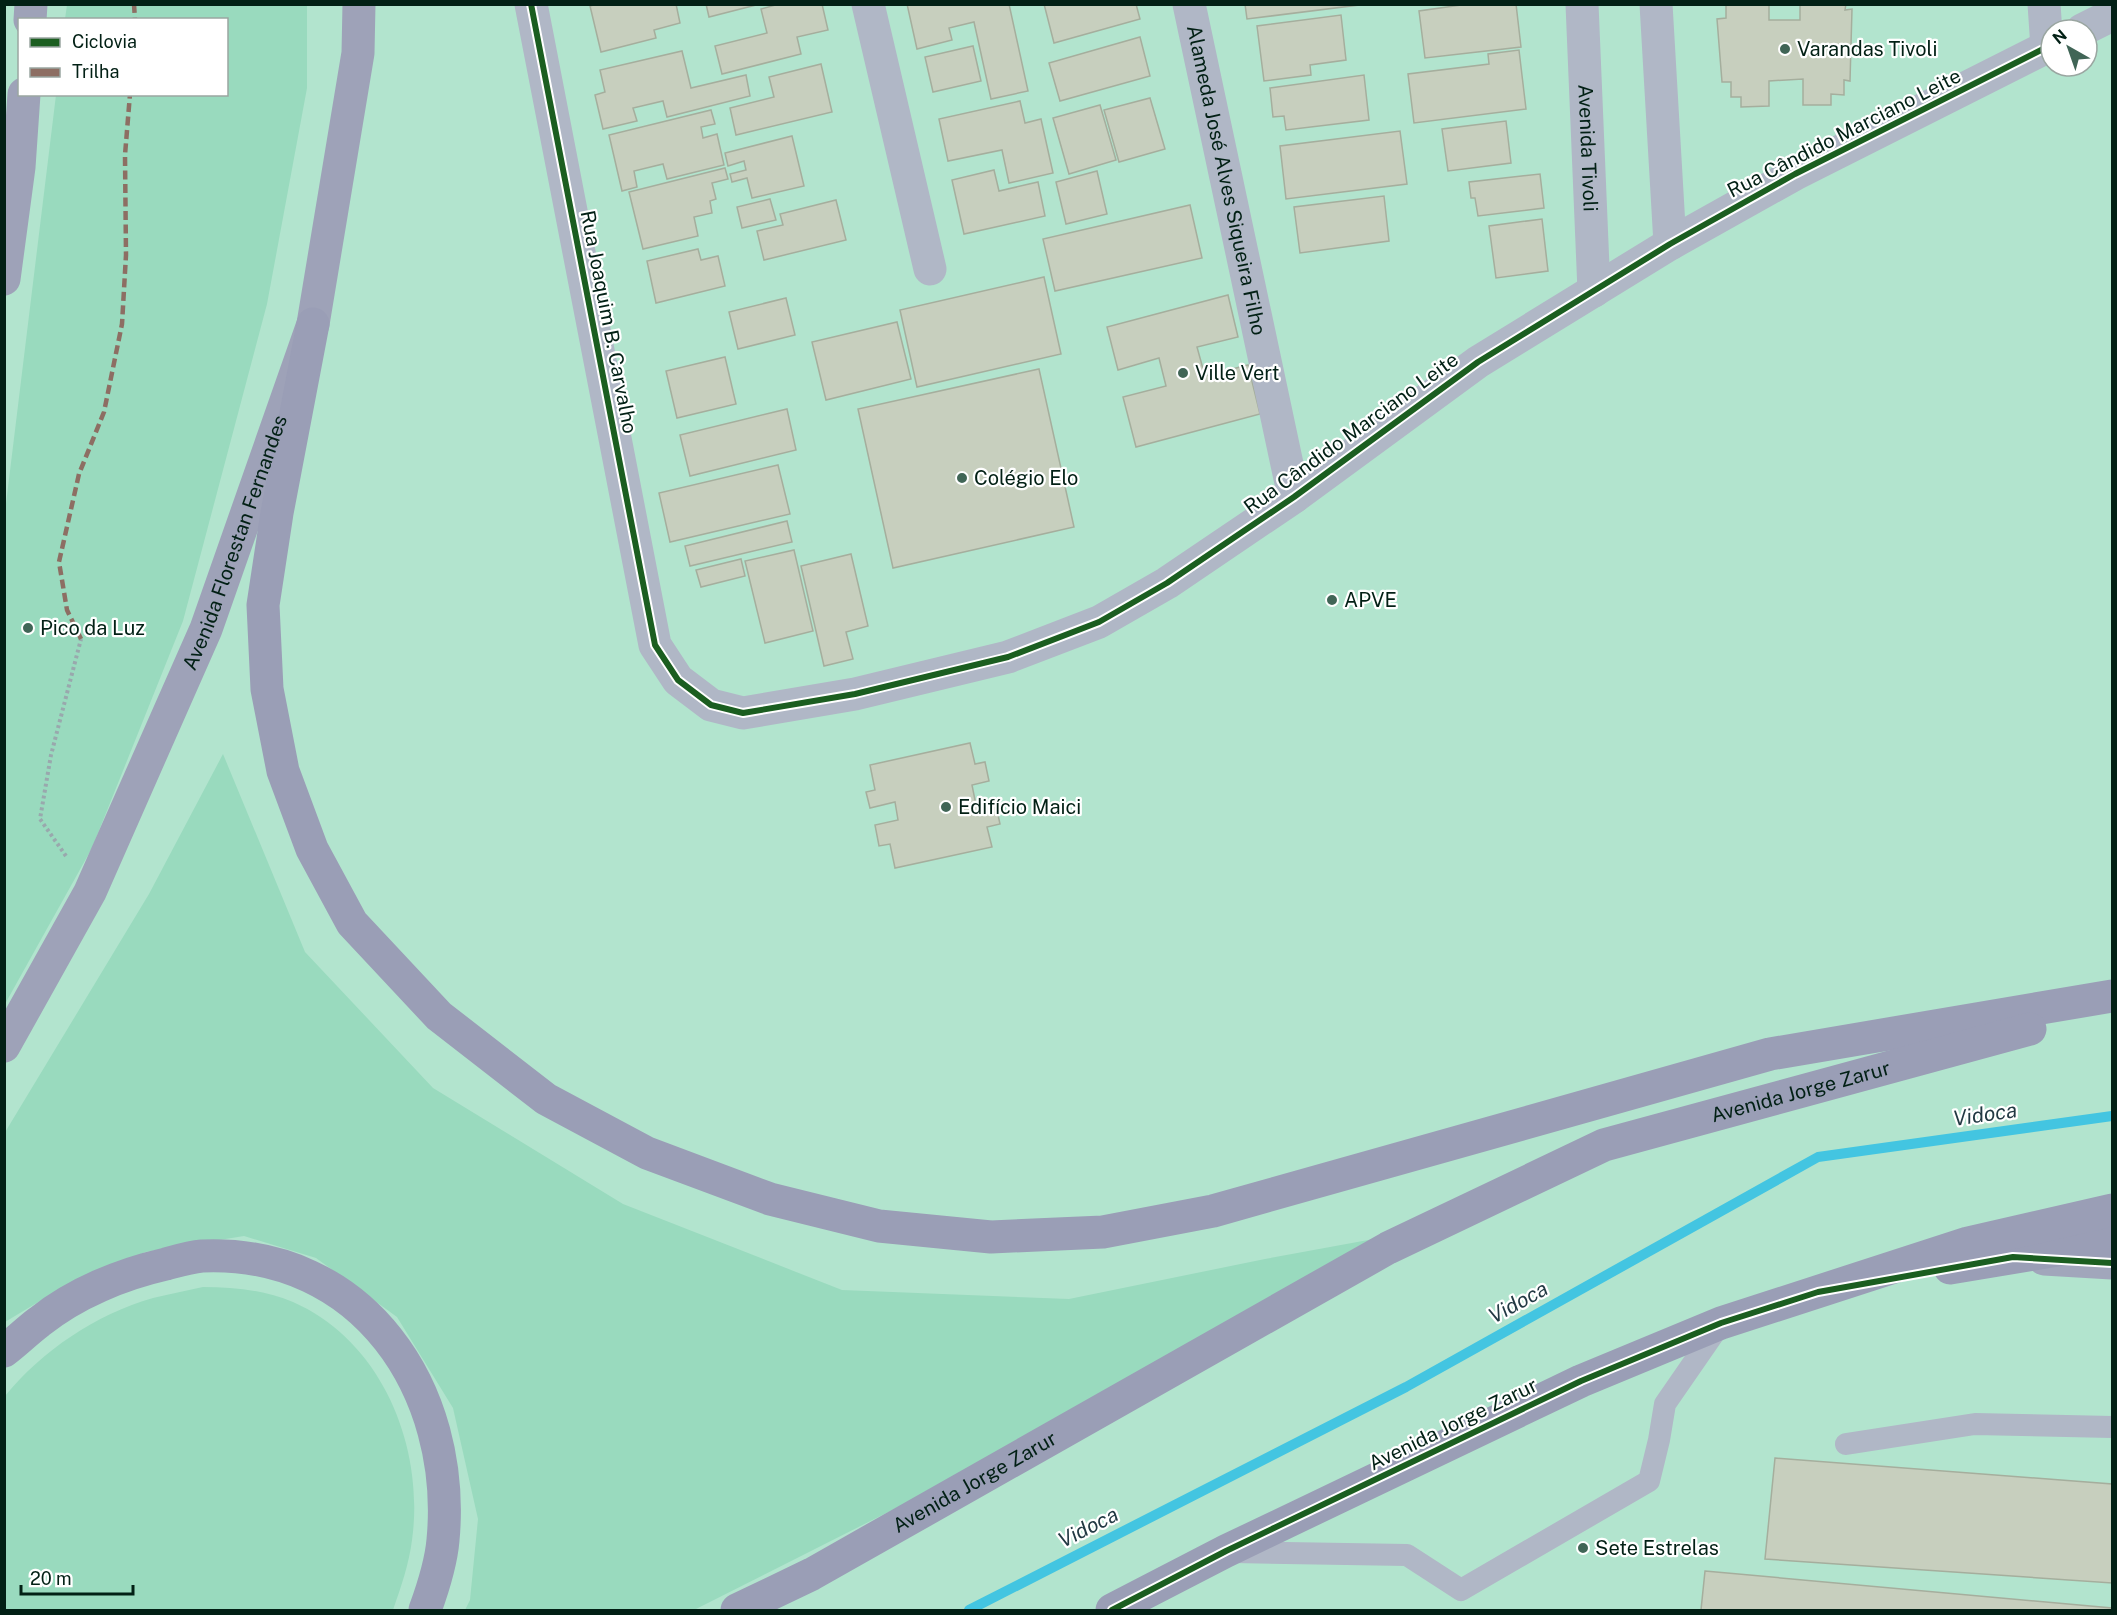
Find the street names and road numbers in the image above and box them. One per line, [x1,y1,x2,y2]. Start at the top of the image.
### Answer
street label: Alameda José Alves Siqueira Filho [1182,23,1271,337]
street label: Rua Cândido Marciano Leite [1723,63,1965,203]
street label: Avenida Tivoli [1573,84,1603,212]
street label: Rua Joaquim B. Carvalho [576,208,642,436]
street label: Rua Cândido Marciano Leite [1239,347,1463,519]
street label: Avenida Florestan Fernandes [177,412,292,674]
street label: Avenida Jorge Zarur [1708,1056,1893,1127]
street label: Avenida Jorge Zarur [1365,1373,1541,1475]
street label: Avenida Jorge Zarur [888,1426,1061,1538]

